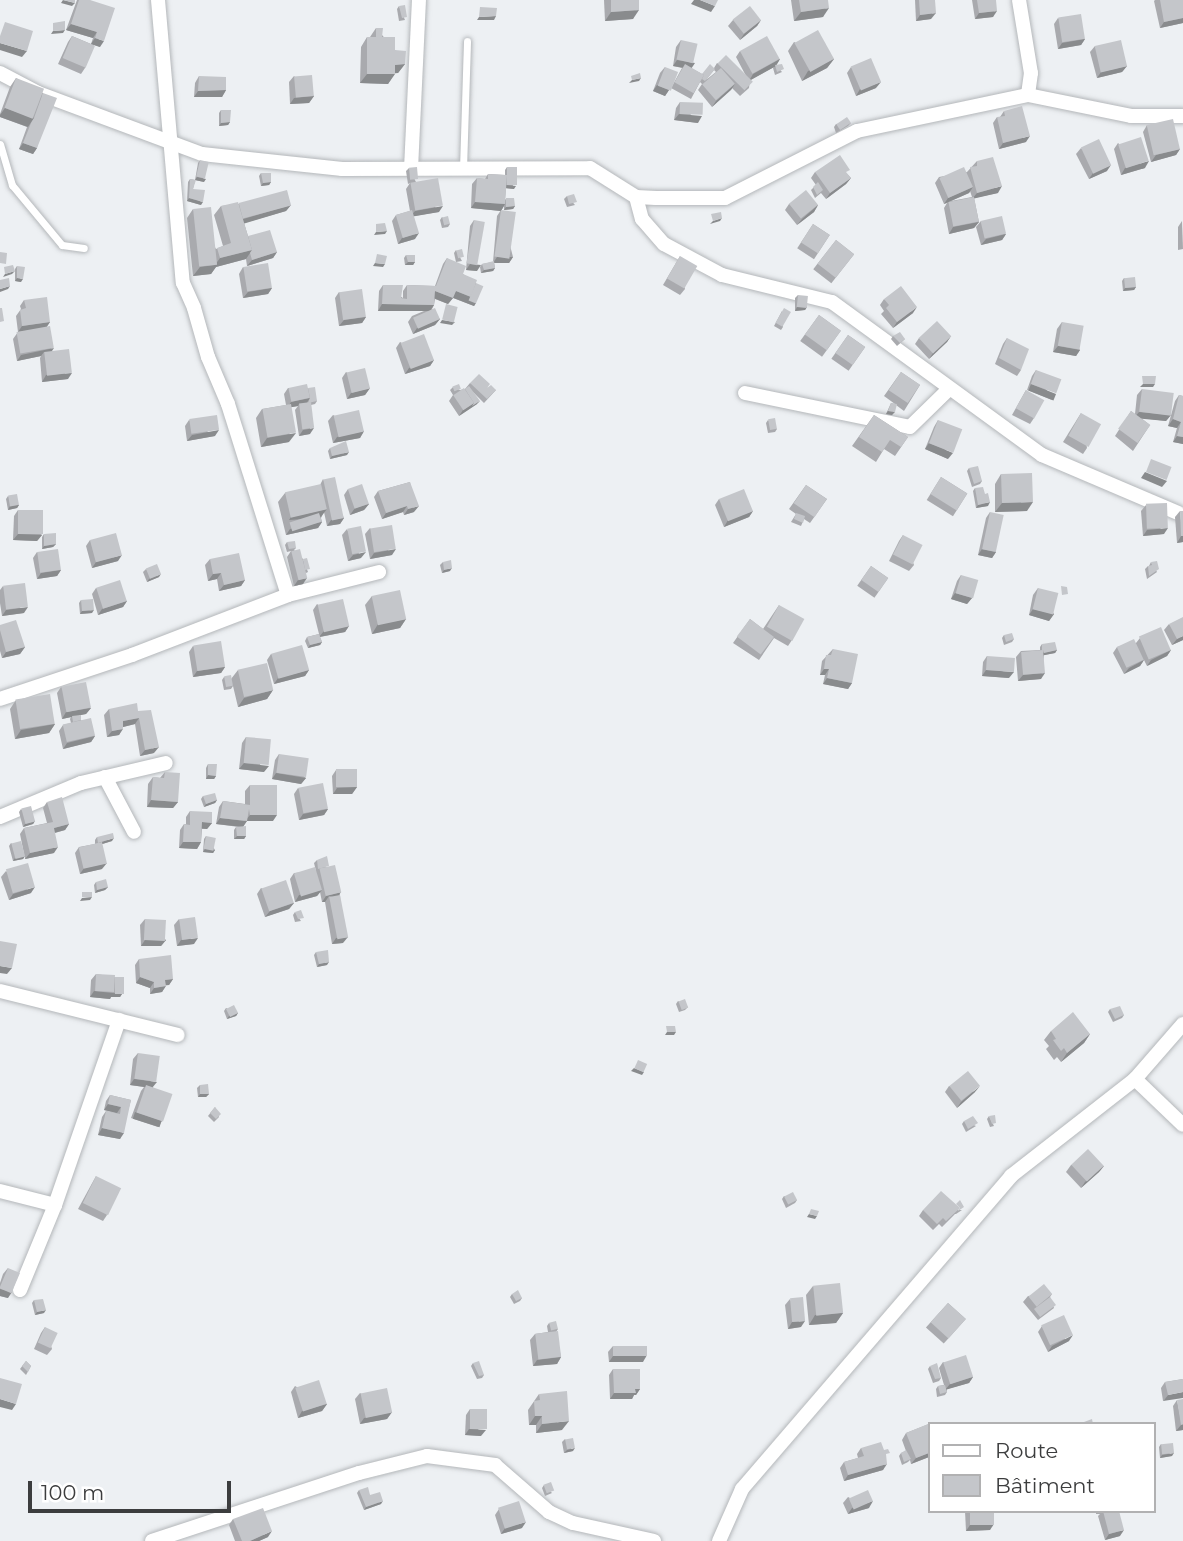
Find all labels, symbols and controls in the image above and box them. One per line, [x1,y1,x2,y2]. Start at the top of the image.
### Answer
legend [928,1422,1155,1513]
text: Route [995,1438,1058,1463]
scale bar [32,1468,234,1512]
text: Bâtiment [995,1473,1095,1498]
text: 100 m [41,1480,104,1505]

